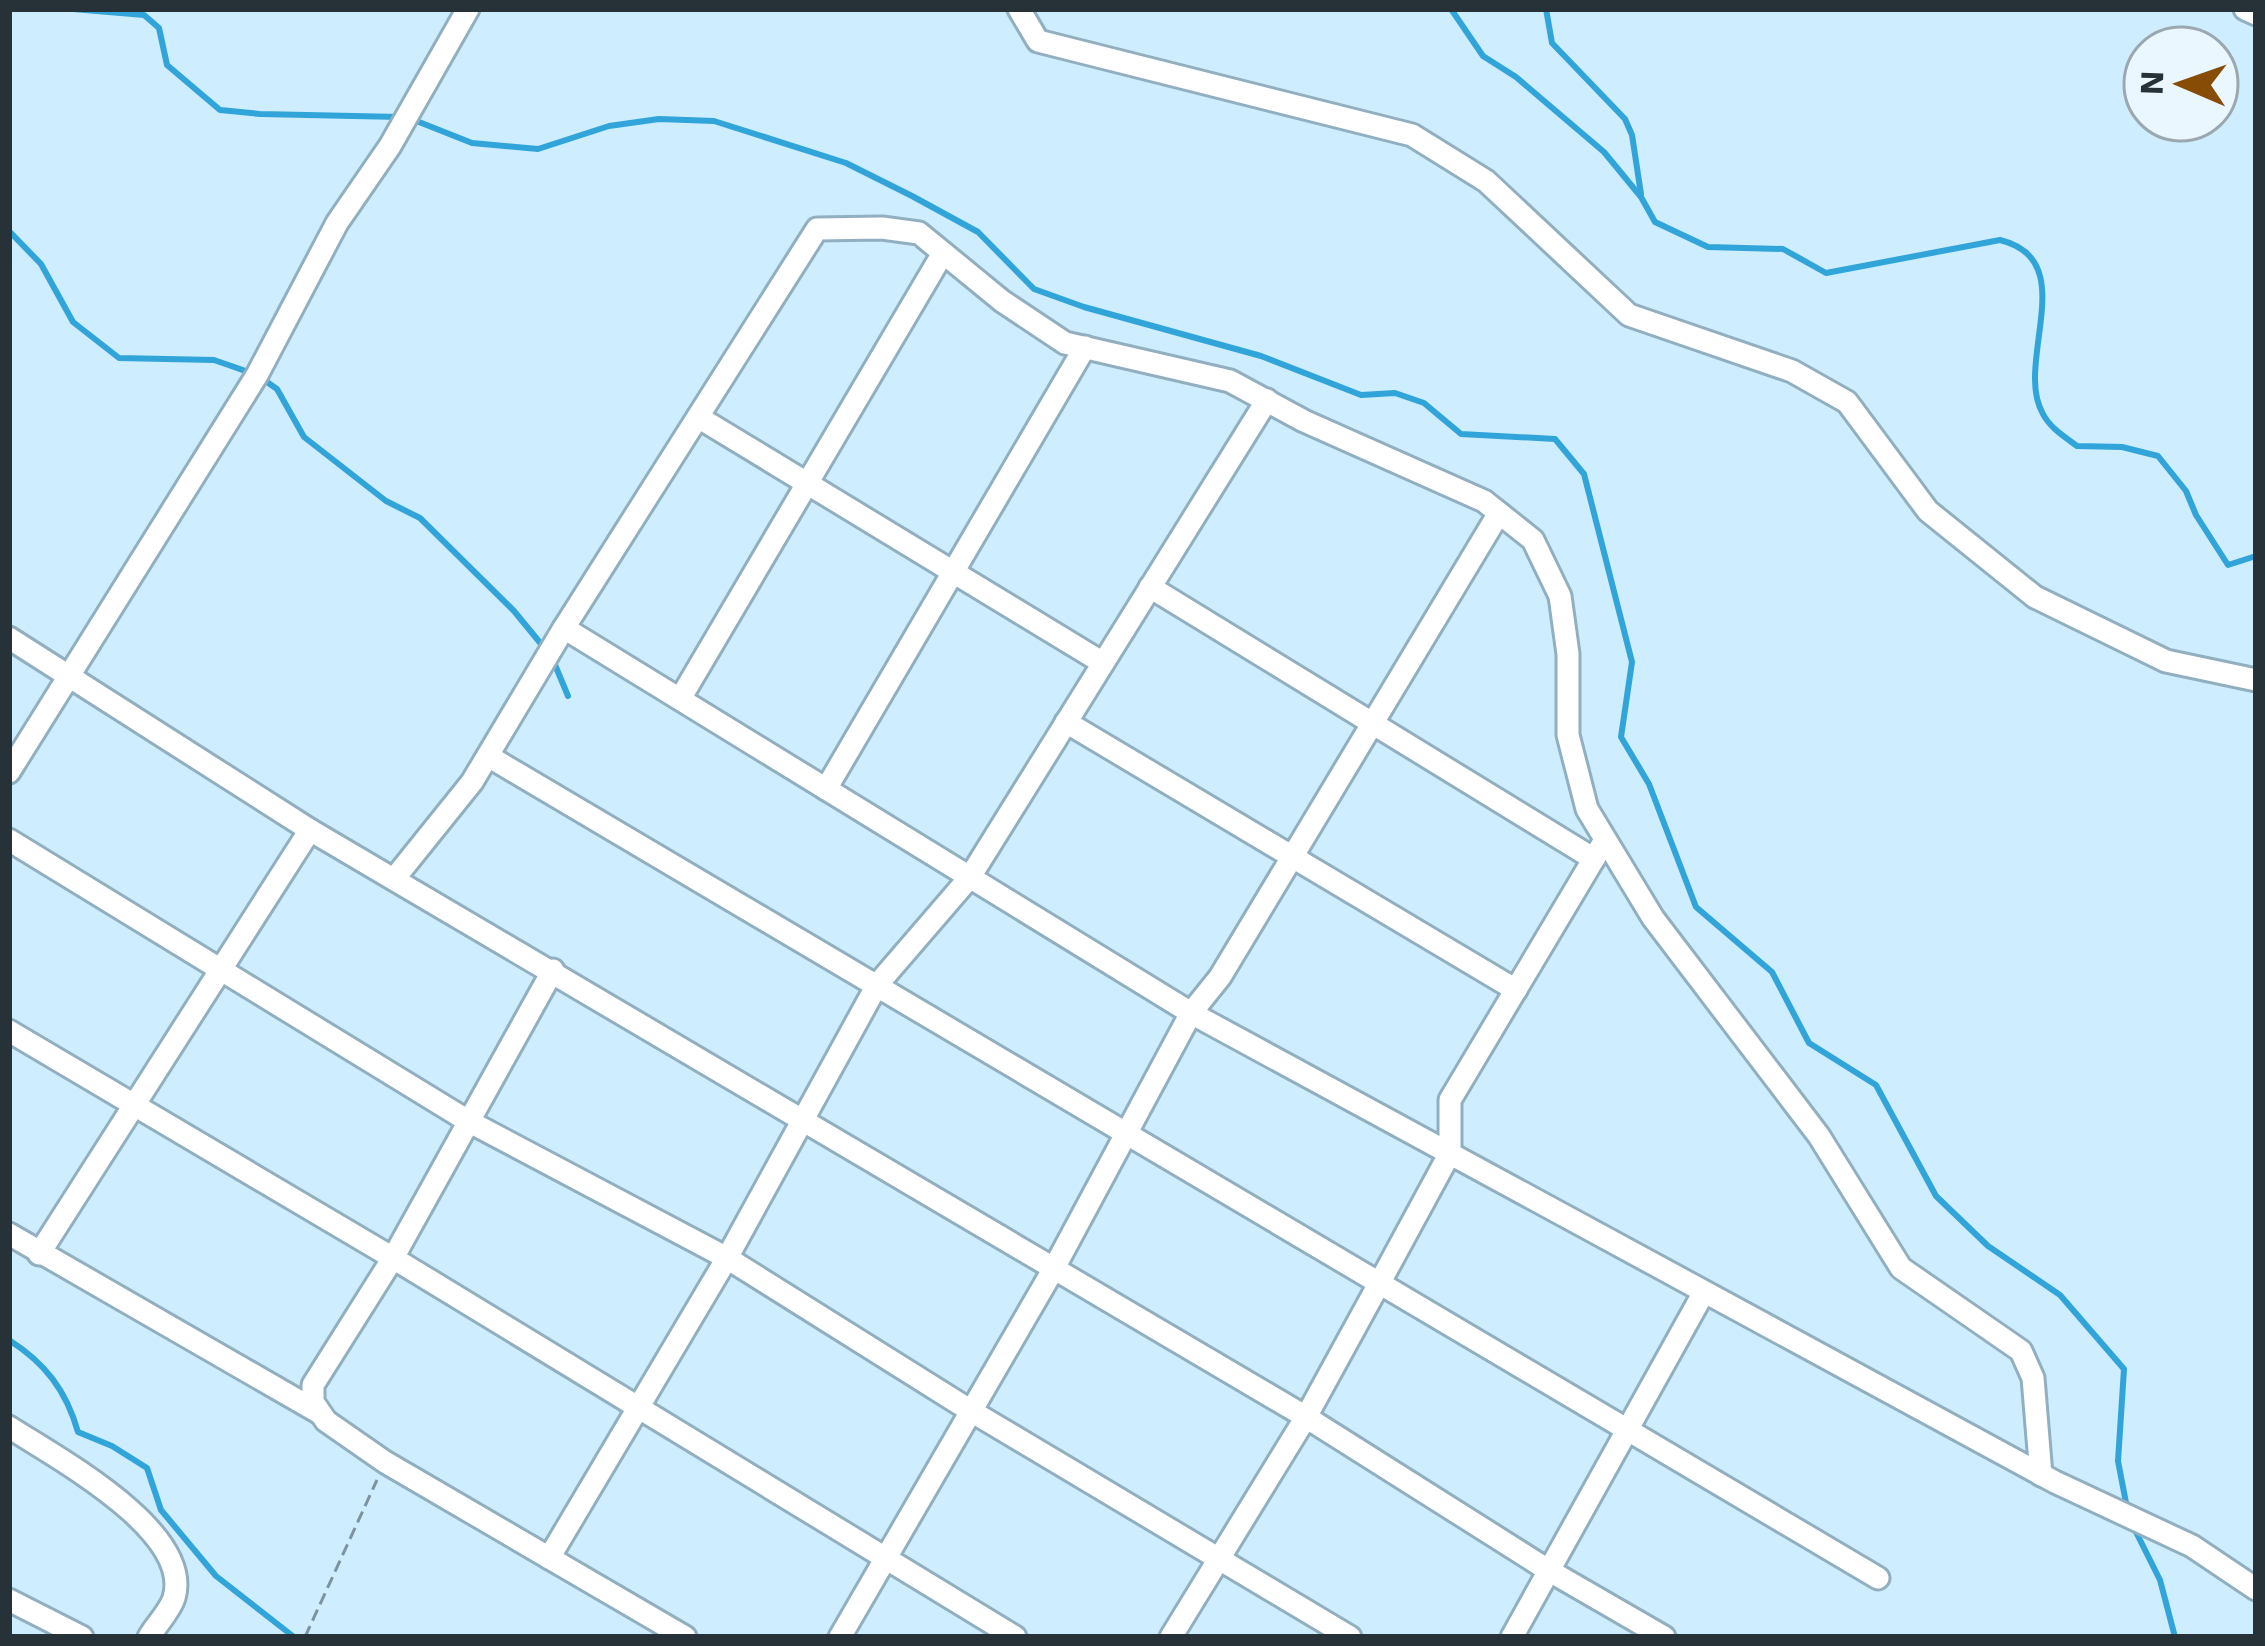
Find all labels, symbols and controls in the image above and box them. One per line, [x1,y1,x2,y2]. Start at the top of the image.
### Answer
north arrow [2121,24,2241,144]
text: N [2132,70,2171,96]

